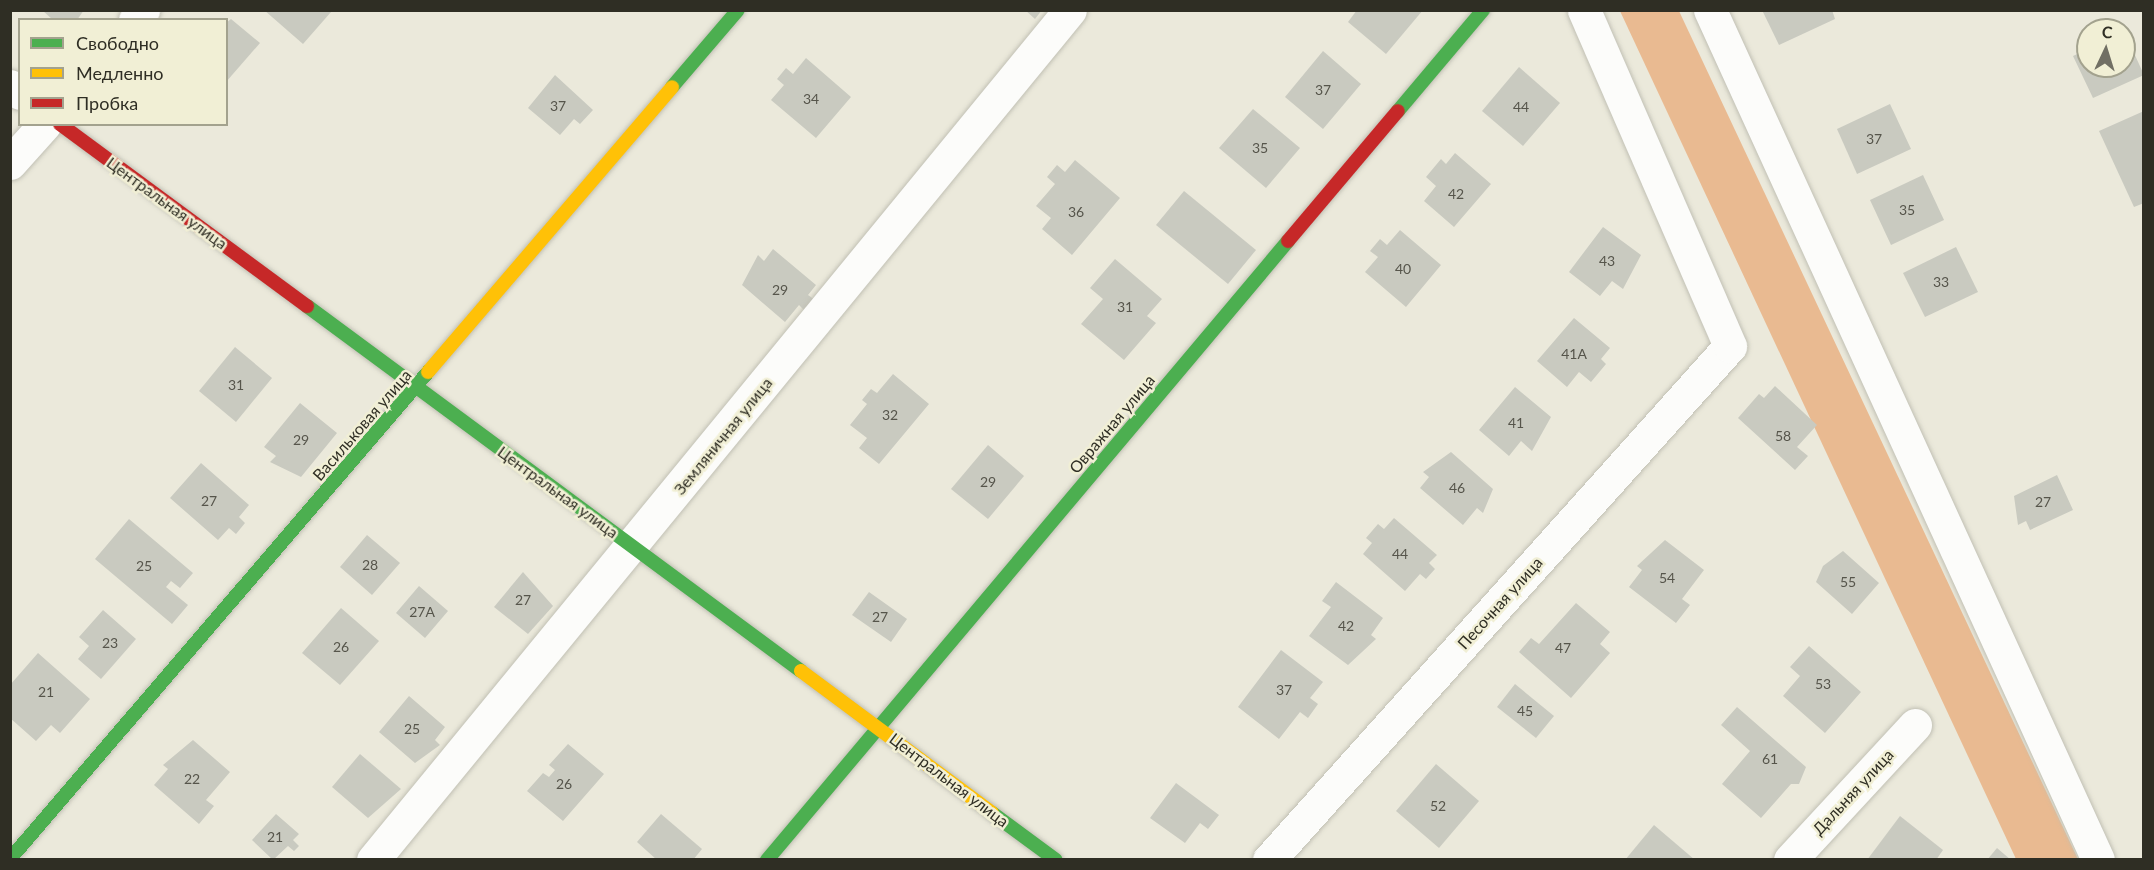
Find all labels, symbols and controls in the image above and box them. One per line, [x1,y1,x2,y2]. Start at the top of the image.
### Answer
legend [18,18,228,126]
north arrow [2076,18,2136,78]
text: С [2101,22,2113,41]
text: Свободно [76,32,159,54]
text: Медленно [76,62,164,84]
house number: 37 [1315,82,1331,98]
house number: 34 [803,91,819,107]
text: Пробка [76,92,138,114]
house number: 37 [550,98,566,114]
house number: 44 [1513,99,1529,115]
house number: 37 [1866,131,1882,147]
house number: 35 [1252,140,1268,156]
street label: Центральная улица [103,153,231,253]
house number: 42 [1448,186,1464,202]
house number: 35 [1899,202,1915,218]
house number: 36 [1068,204,1084,220]
house number: 43 [1599,253,1615,269]
house number: 40 [1395,261,1411,277]
house number: 33 [1933,274,1949,290]
house number: 29 [772,282,788,298]
house number: 31 [1117,299,1133,315]
house number: 41А [1561,346,1587,362]
street label: Васильковая улица [309,366,415,484]
street label: Овражная улица [1065,371,1159,477]
street label: Земляничная улица [670,374,776,498]
house number: 31 [228,377,244,393]
house number: 32 [882,407,898,423]
house number: 41 [1508,415,1524,431]
house number: 58 [1775,428,1791,444]
house number: 29 [293,432,309,448]
street label: Центральная улица [494,442,622,542]
house number: 29 [980,474,996,490]
house number: 46 [1449,480,1465,496]
house number: 27 [201,493,217,509]
house number: 27 [2035,494,2051,510]
house number: 44 [1392,546,1408,562]
street label: Песочная улица [1454,553,1546,653]
house number: 28 [362,557,378,573]
house number: 25 [136,558,152,574]
house number: 54 [1659,570,1675,586]
house number: 55 [1840,574,1856,590]
house number: 27 [515,592,531,608]
house number: 27А [409,604,435,620]
house number: 27 [872,609,888,625]
house number: 42 [1338,618,1354,634]
house number: 23 [102,635,118,651]
house number: 26 [333,639,349,655]
house number: 47 [1555,640,1571,656]
house number: 53 [1815,676,1831,692]
house number: 37 [1276,682,1292,698]
house number: 21 [38,684,54,700]
house number: 45 [1517,703,1533,719]
house number: 25 [404,721,420,737]
street label: Центральная улица [886,729,1012,831]
street label: Дальняя улица [1808,745,1898,839]
house number: 61 [1762,751,1778,767]
house number: 22 [184,771,200,787]
house number: 26 [556,776,572,792]
house number: 52 [1430,798,1446,814]
house number: 21 [267,829,283,845]

